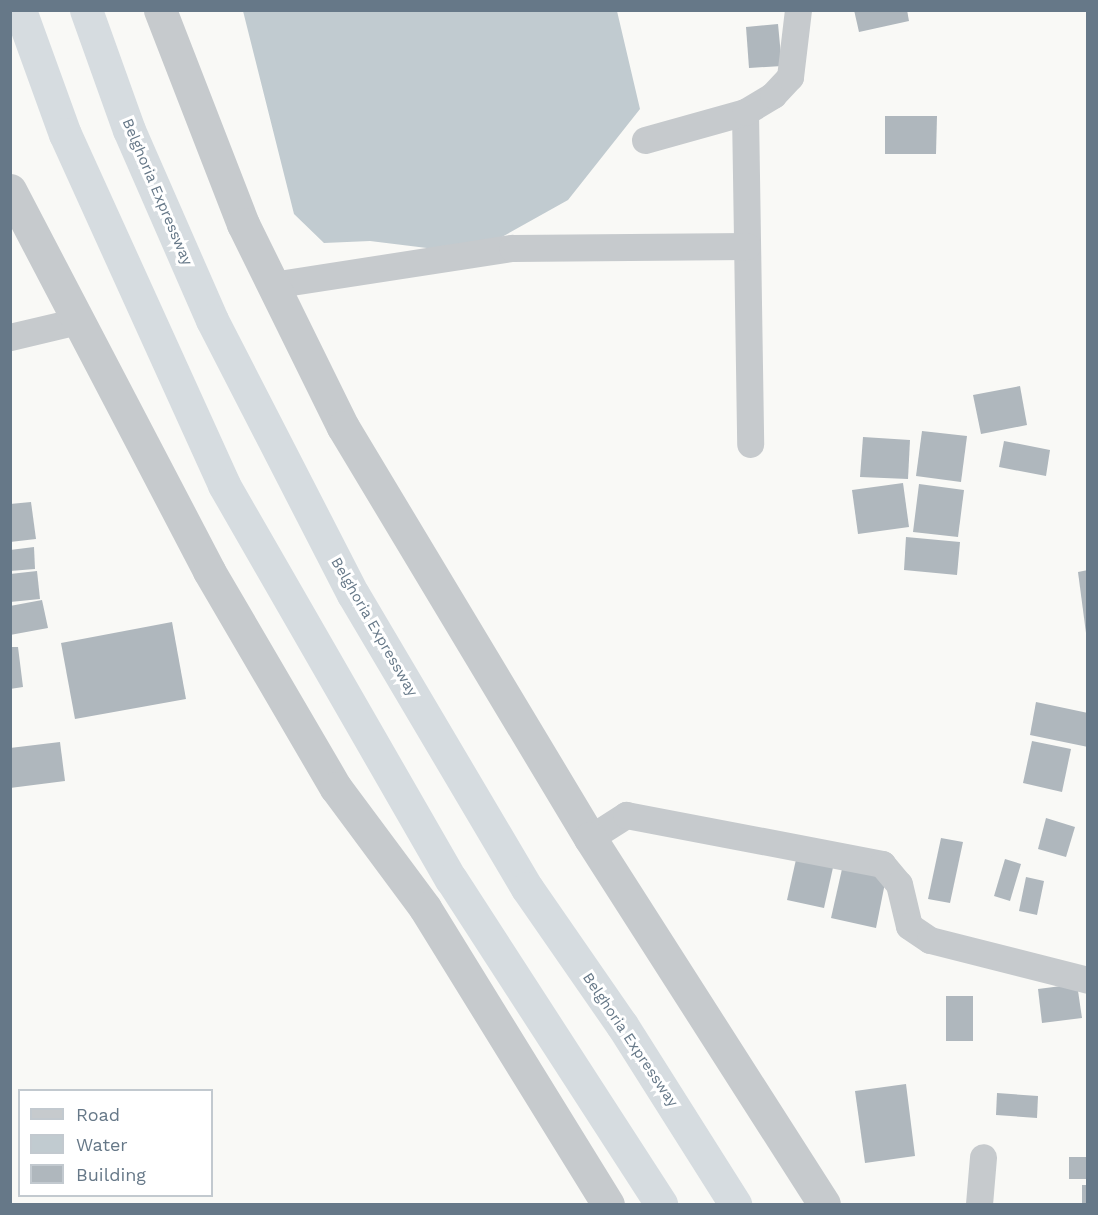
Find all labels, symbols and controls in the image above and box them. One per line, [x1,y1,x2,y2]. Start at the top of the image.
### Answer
street label: Belghoria Expressway [118,116,196,268]
street label: Belghoria Expressway [327,554,421,700]
street label: Belghoria Expressway [578,969,682,1111]
legend [18,1089,213,1197]
text: Road [76,1104,120,1125]
text: Water [76,1134,128,1155]
text: Building [76,1164,146,1185]

